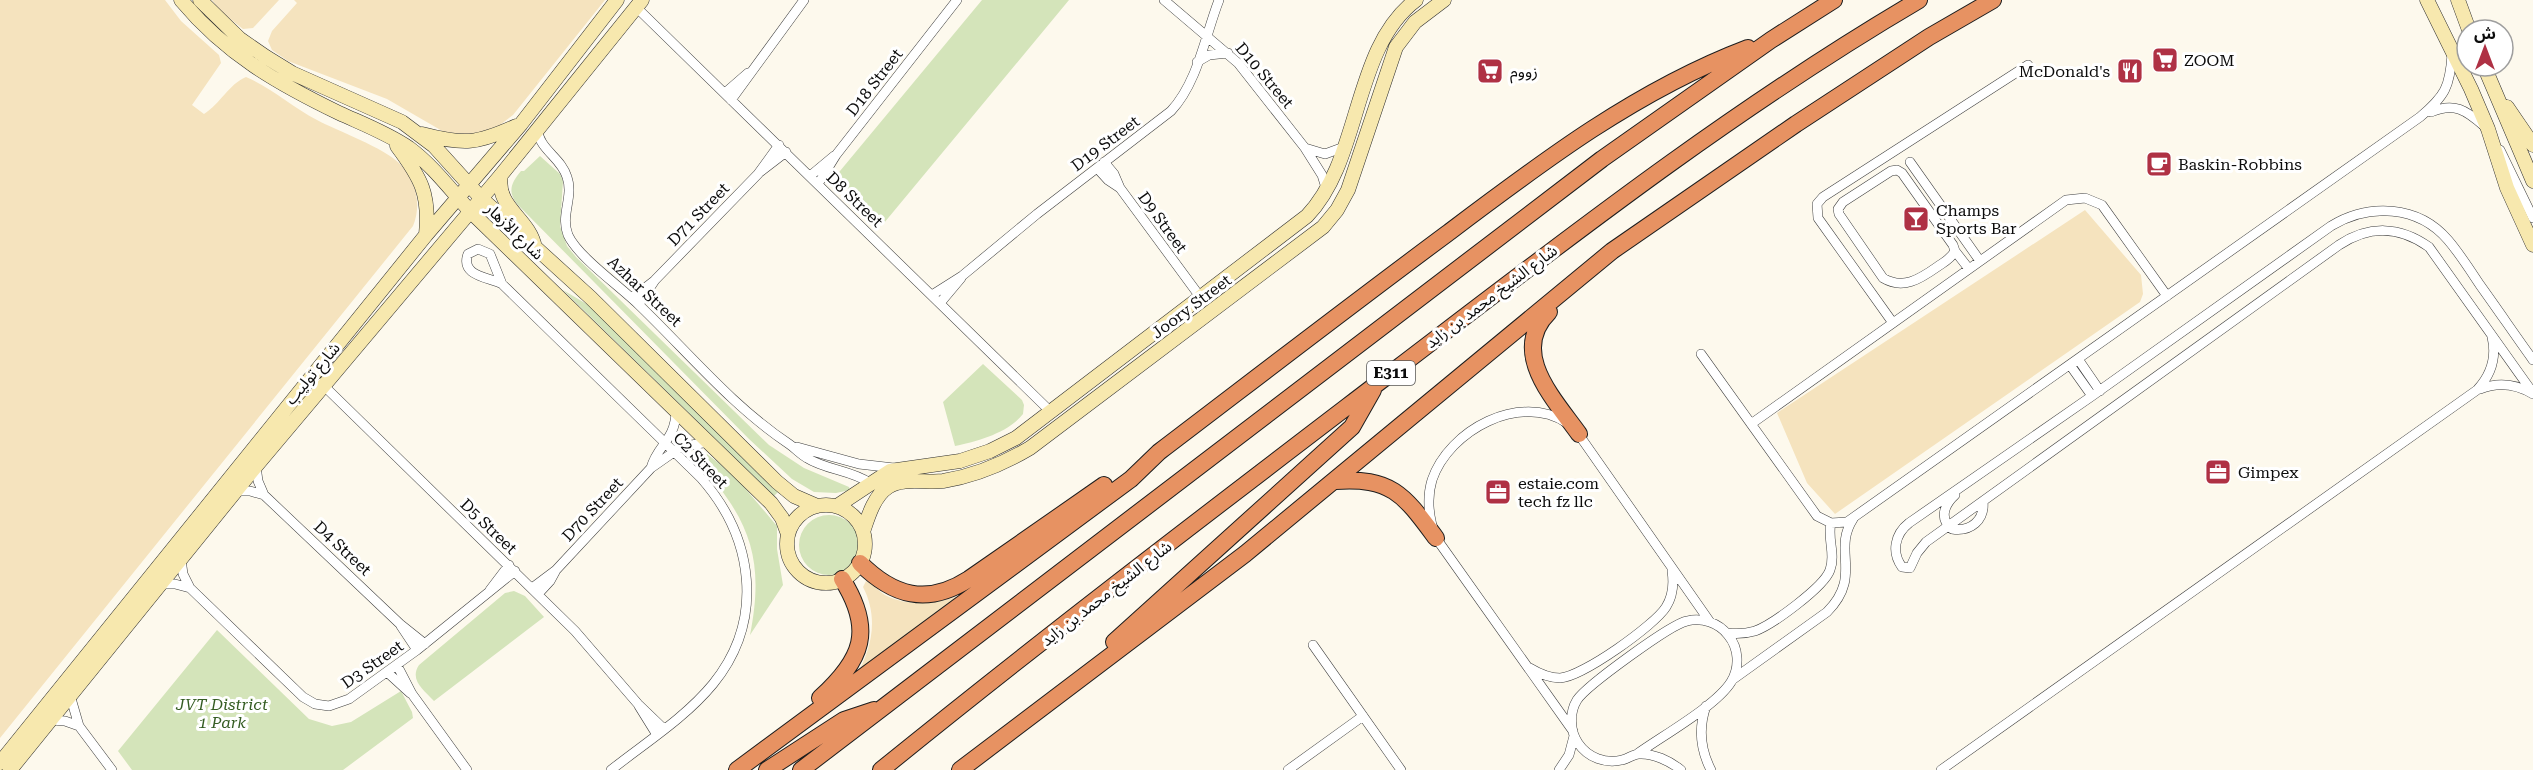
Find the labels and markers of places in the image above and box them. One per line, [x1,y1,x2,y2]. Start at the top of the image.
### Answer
supermarket icon: ZOOM [2150,45,2180,75]
place label: ZOOM [2184,51,2235,70]
supermarket icon: زووم [1475,56,1505,86]
restaurant icon: McDonald's [2115,56,2145,86]
place label: زووم [1510,62,1538,84]
place label: McDonald's [2019,62,2110,81]
cafe icon: Baskin-Robbins [2144,149,2174,179]
place label: Baskin-Robbins [2178,155,2302,174]
place label: Champs Sports Bar [1936,201,2017,238]
bar icon: Champs Sports Bar [1901,204,1931,234]
office icon: Gimpex [2203,457,2233,487]
place label: Gimpex [2238,463,2299,482]
place label: estaie.com tech fz llc [1518,474,1600,511]
office icon: estaie.com tech fz llc [1483,477,1513,507]

